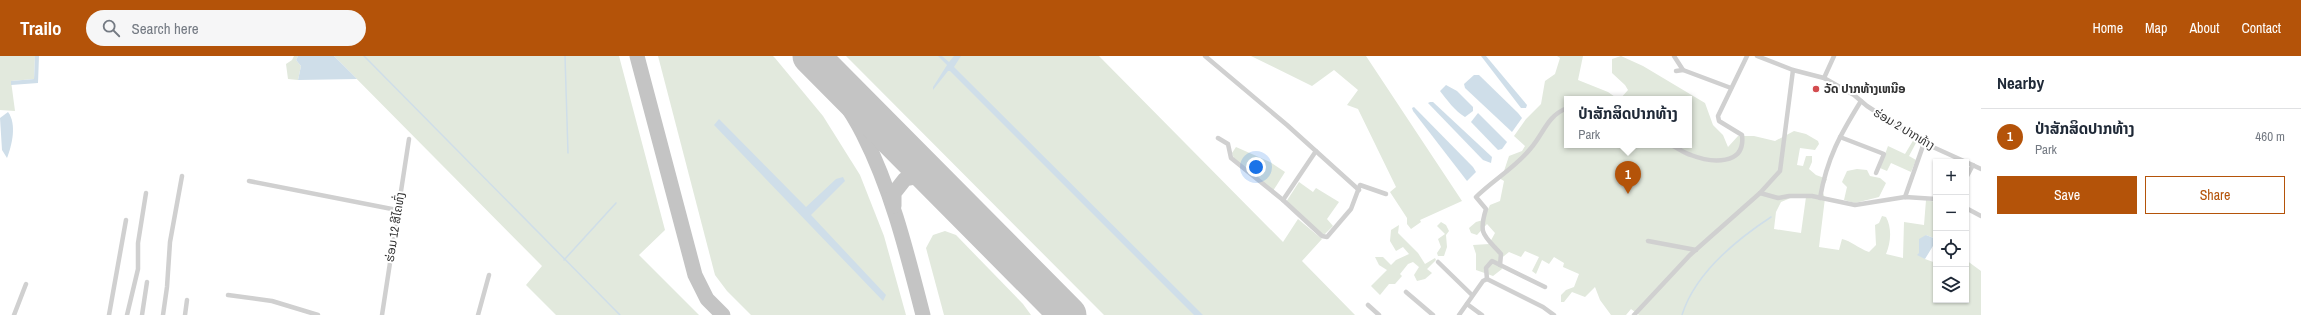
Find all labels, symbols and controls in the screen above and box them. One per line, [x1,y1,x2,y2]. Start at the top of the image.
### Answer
search box [86,10,366,46]
text: Trailo [20,15,62,41]
icon: search [100,17,122,39]
text: Search here [132,18,199,39]
text: Home [2092,19,2123,37]
text: Map [2145,19,2167,37]
text: About [2189,19,2219,37]
text: Contact [2241,19,2281,37]
text: Nearby [1997,71,2044,94]
place label: ວັດ ປາກທ້າງເຫນືອ [1824,81,1905,97]
marker: ວັດ ປາກທ້າງເຫນືອ [1811,84,1821,94]
popup [1564,96,1692,148]
text: ປ່າສັກສິດປາກທ້າງ [1578,103,1678,124]
street label: ຮ່ອມ 2 ປາກທ້າງ [1870,104,1938,154]
text: ປ່າສັກສິດປາກທ້າງ [2035,118,2134,139]
text: Park [1578,126,1600,143]
text: 1 [2007,128,2013,145]
text: 460 m [2255,128,2285,145]
text: Park [2035,141,2057,158]
your location [1246,157,1266,177]
map controls [1933,159,1969,303]
button: + [1933,159,1969,195]
pin: 1 [1615,161,1641,194]
button: Save [1997,176,2137,214]
button: Share [2145,176,2285,214]
street label: ຮ່ອມ 12 ສີໄຄທົ່ງ [380,191,408,263]
button: − [1933,195,1969,231]
button: locate [1933,231,1969,267]
button: layers [1933,267,1969,303]

